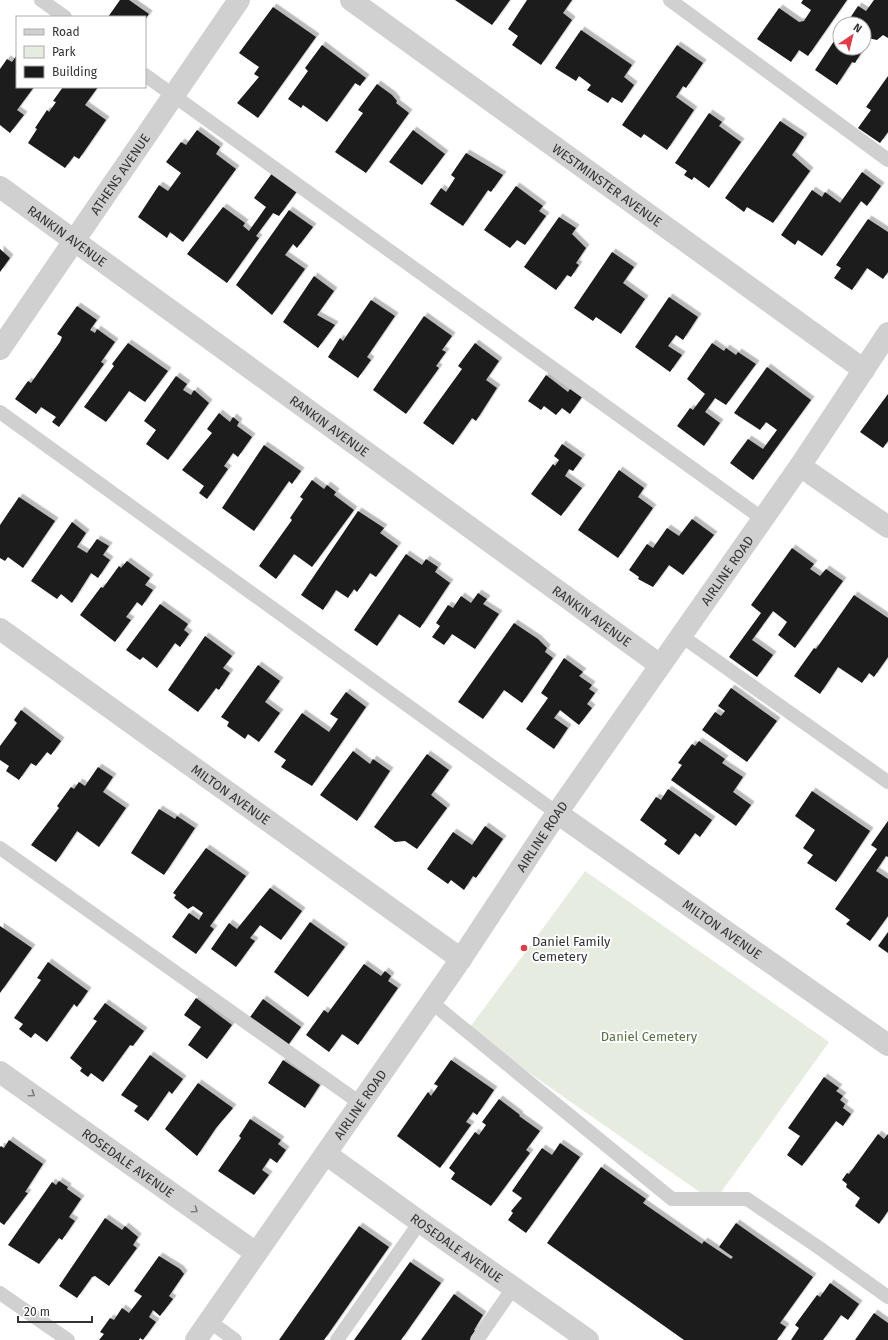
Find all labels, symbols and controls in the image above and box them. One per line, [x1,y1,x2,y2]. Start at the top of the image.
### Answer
legend [16,16,146,88]
north arrow [832,16,872,56]
text: N [851,21,864,36]
text: Road [52,25,80,39]
text: Park [52,45,76,59]
text: Building [52,65,98,79]
street label: ATHENS AVENUE [87,131,153,218]
street label: WESTMINSTER AVENUE [549,141,665,230]
street label: RANKIN AVENUE [24,202,109,270]
street label: RANKIN AVENUE [287,392,372,460]
street label: AIRLINE ROAD [698,533,757,608]
street label: RANKIN AVENUE [549,583,634,650]
street label: MILTON AVENUE [188,762,273,828]
street label: AIRLINE ROAD [514,798,571,875]
street label: MILTON AVENUE [680,897,765,962]
place label: Daniel Family Cemetery [532,934,611,964]
marker: Daniel Family Cemetery [519,943,529,953]
park label: Daniel Cemetery [601,1029,698,1044]
street label: AIRLINE ROAD [331,1067,390,1142]
one-way arrow [28,1089,35,1097]
street label: ROSEDALE AVENUE [79,1125,177,1201]
one-way arrow [191,1205,198,1213]
street label: ROSEDALE AVENUE [407,1211,506,1286]
scale bar [18,1298,92,1324]
text: 20 m [24,1305,50,1319]

